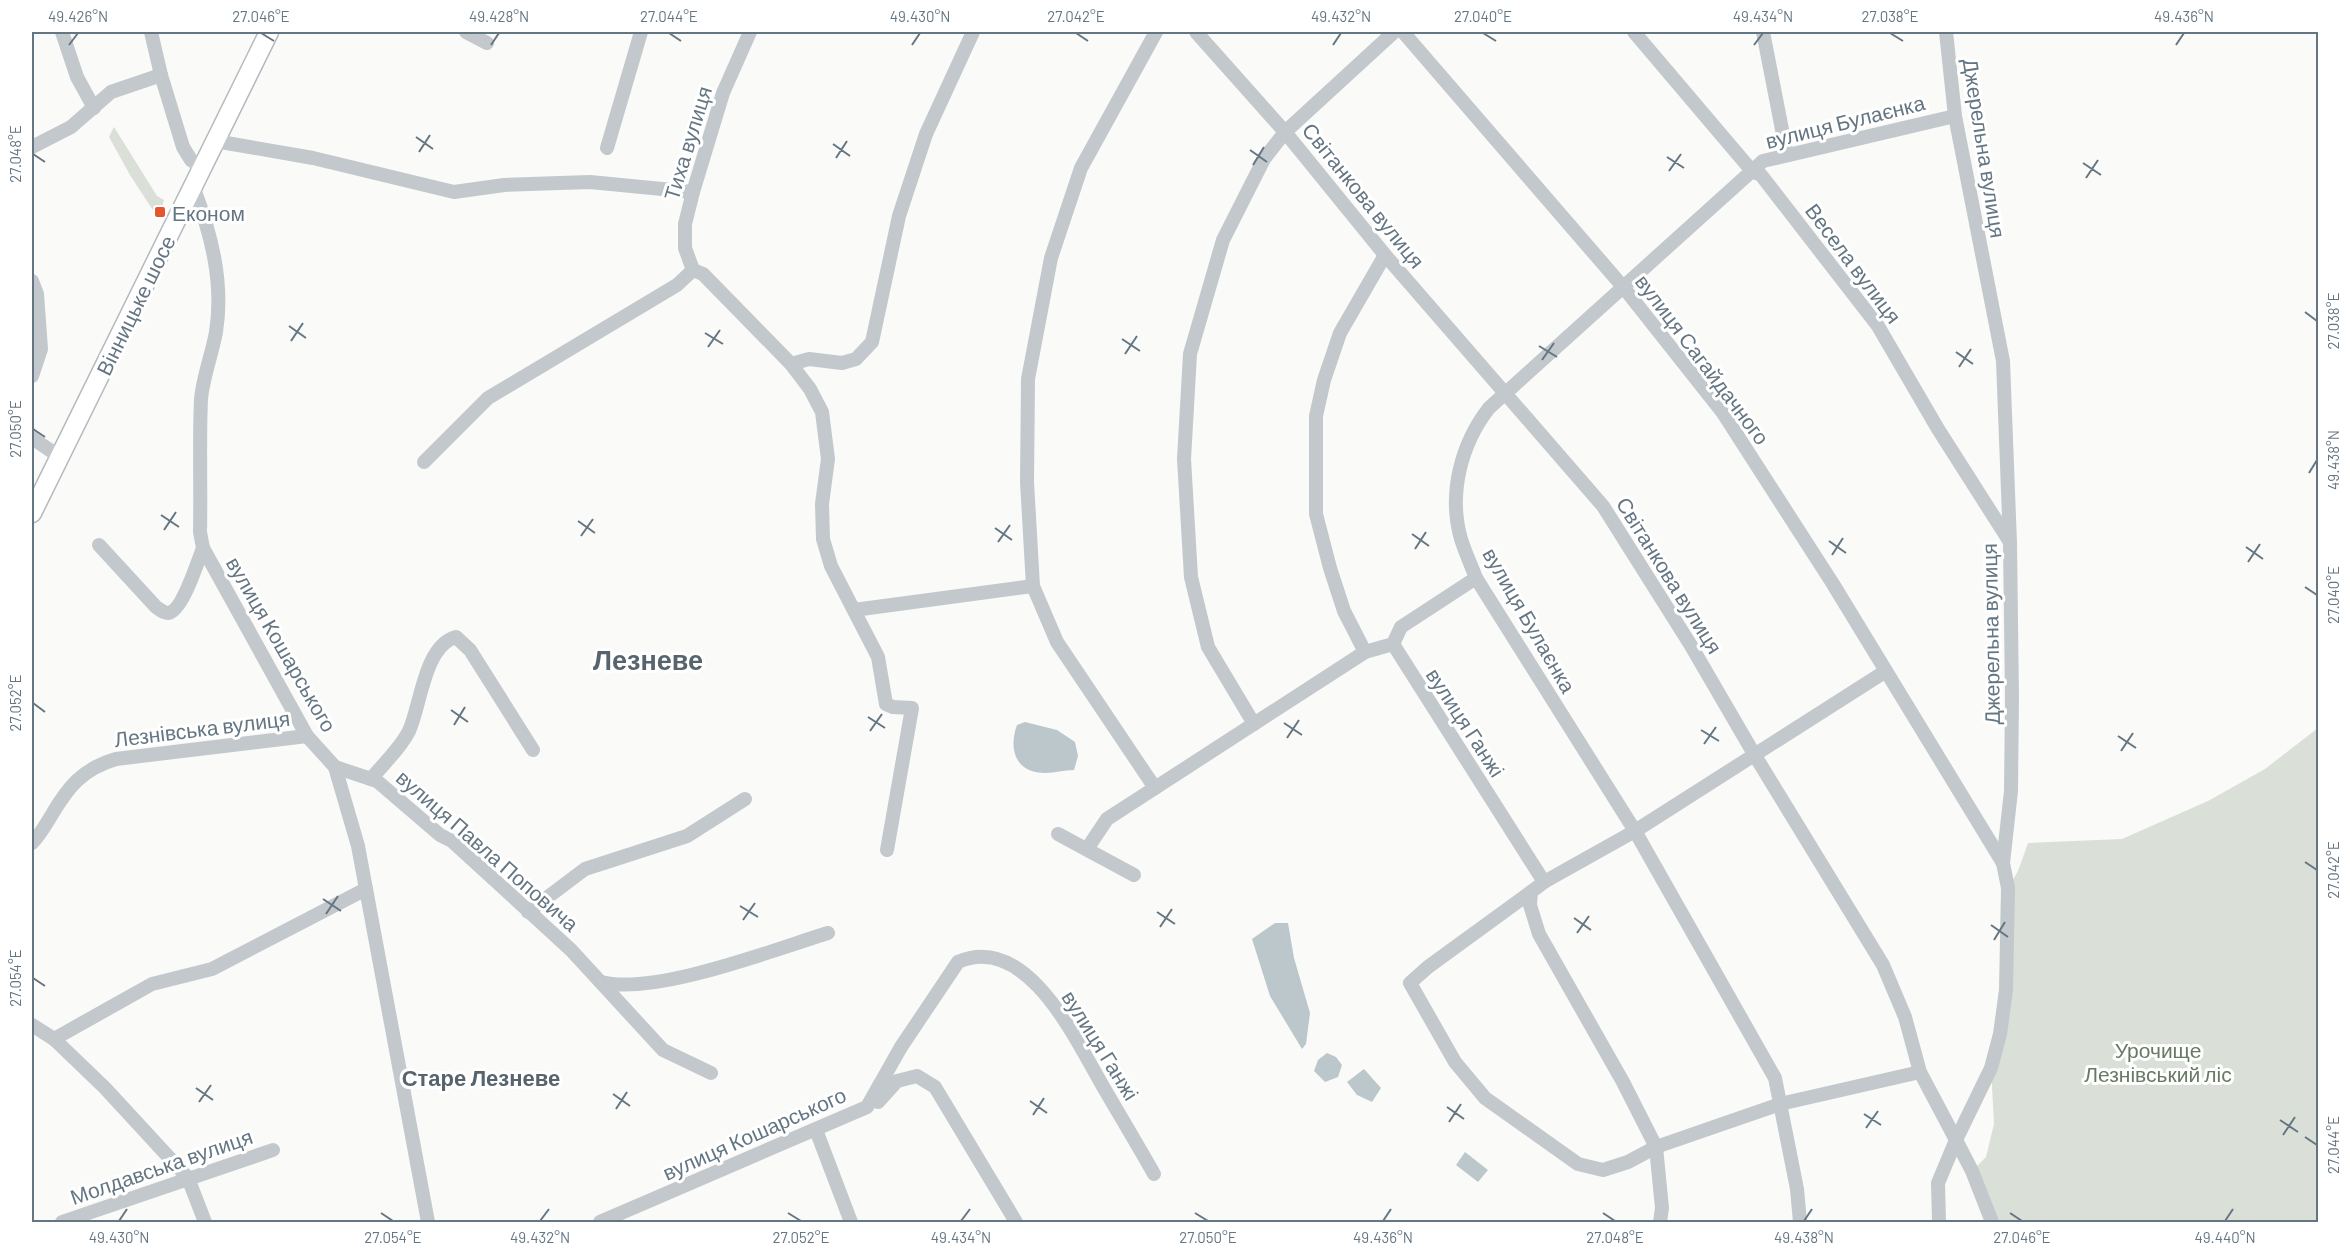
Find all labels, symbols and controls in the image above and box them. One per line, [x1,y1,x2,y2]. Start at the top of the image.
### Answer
text: 49.426°N [48,7,108,25]
text: 27.046°E [232,7,290,25]
text: 49.428°N [469,7,529,25]
text: 27.044°E [640,7,698,25]
text: 49.430°N [890,7,950,25]
text: 27.042°E [1047,7,1105,25]
text: 49.432°N [1311,7,1371,25]
text: 27.040°E [1454,7,1512,25]
text: 49.434°N [1733,7,1793,25]
text: 27.038°E [1862,7,1918,25]
text: 49.436°N [2154,7,2214,25]
street label: Джерельна вулиця [1958,56,2012,240]
street label: Тиха вулиця [658,83,716,203]
street label: вулиця Булаєнка [1763,89,1928,153]
street label: Світанкова вулиця [1298,117,1430,273]
text: 27.048°E [6,125,24,183]
street label: Весела вулиця [1801,198,1907,328]
place label: Економ [172,200,245,225]
marker: Економ [153,205,167,219]
street label: Вінницьке шосе [90,231,180,379]
street label: вулиця Сагайдачного [1631,269,1775,449]
text: 27.038°E [2324,293,2342,349]
text: 27.050°E [6,400,24,458]
text: 49.438°N [2324,430,2342,490]
street label: Світанкова вулиця [1612,492,1728,658]
street label: вулиця Булаєнка [1478,543,1582,697]
street label: Джерельна вулиця [1976,543,2004,725]
street label: вулиця Кошарського [222,552,342,736]
text: 27.040°E [2324,566,2342,624]
district label: Лезневе [593,643,703,675]
street label: вулиця Ганжі [1422,663,1510,781]
text: 27.052°E [6,674,24,732]
street label: Лезнівська вулиця [113,705,291,751]
street label: вулиця Павла Поповича [392,764,584,936]
text: 27.042°E [2324,841,2342,899]
text: 27.054°E [6,949,24,1007]
street label: вулиця Ганжі [1057,986,1145,1104]
park label: Урочище Лезнівський ліс [2084,1037,2232,1086]
district label: Старе Лезневе [402,1064,560,1091]
street label: вулиця Кошарського [659,1081,849,1185]
text: 27.044°E [2324,1116,2342,1174]
street label: Молдавська вулиця [67,1123,255,1209]
text: 49.430°N [89,1228,149,1246]
text: 27.054°E [364,1228,422,1246]
text: 49.432°N [510,1228,570,1246]
text: 27.052°E [772,1228,830,1246]
text: 49.434°N [931,1228,991,1246]
text: 27.050°E [1179,1228,1237,1246]
text: 49.436°N [1353,1228,1413,1246]
text: 27.048°E [1586,1228,1644,1246]
text: 49.438°N [1774,1228,1834,1246]
text: 27.046°E [1993,1228,2051,1246]
text: 49.440°N [2194,1228,2256,1246]

